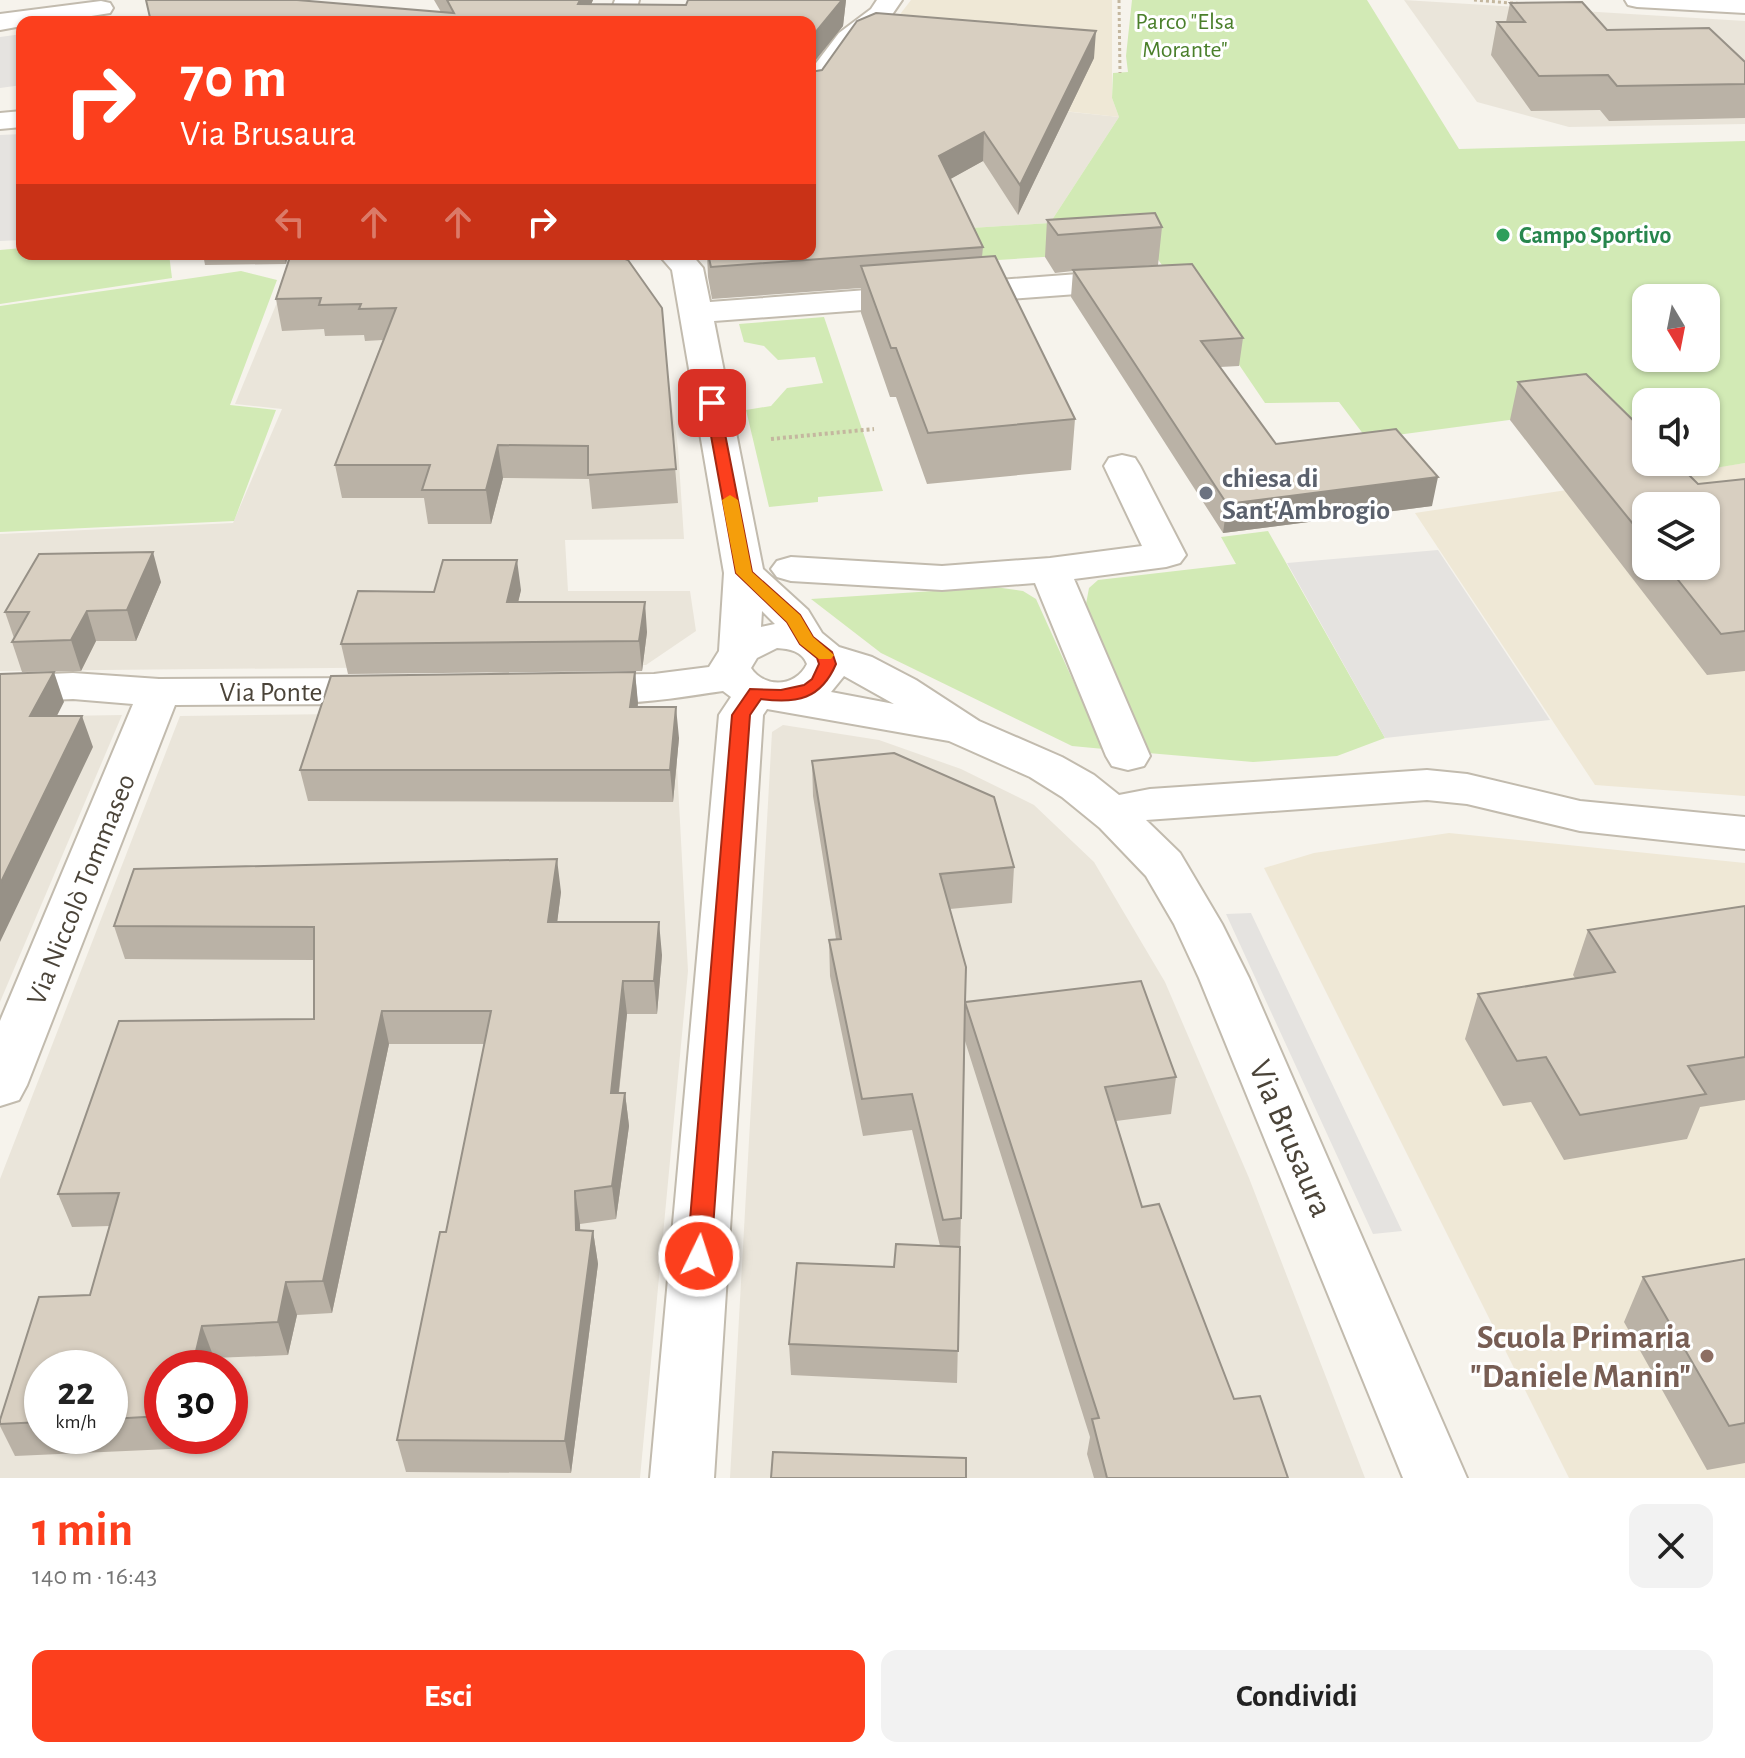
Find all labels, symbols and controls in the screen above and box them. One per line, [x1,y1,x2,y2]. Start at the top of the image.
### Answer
park label: Parco "Elsa Morante" [1135,10,1235,62]
icon: right [48,48,152,152]
text: 70 m [180,51,287,107]
text: Via Brusaura [180,116,356,152]
icon: left [268,200,312,244]
icon: ahead [352,200,396,244]
icon: ahead [436,200,480,244]
icon: right [520,200,564,244]
place label: Campo Sportivo [1519,224,1671,248]
marker: Campo Sportivo [1494,226,1512,244]
north arrow [1632,284,1720,372]
map controls [1632,284,1720,580]
pin [678,369,746,437]
icon: arrive [690,381,734,425]
button: sound [1632,388,1720,476]
place label: chiesa di Sant'Ambrogio [1222,465,1390,525]
marker: chiesa di Sant'Ambrogio [1197,484,1215,502]
button: layers [1632,492,1720,580]
street label: Via Ponte [220,679,322,707]
street label: Via Niccolò Tommaseo [23,770,141,1009]
street label: Via Brusaura [1242,1055,1338,1222]
position arrow [657,1214,741,1298]
place label: Scuola Primaria "Daniele Manin" [1470,1321,1691,1394]
marker: Scuola Primaria "Daniele Manin" [1698,1347,1716,1365]
speed limit sign: 30 [144,1350,248,1454]
text: 22 [57,1372,95,1412]
text: km/h [55,1412,97,1432]
button: close [1629,1504,1713,1588]
text: 1 min [32,1507,133,1555]
text: 140 m · 16:43 [32,1563,157,1589]
button: Esci [32,1650,865,1742]
button: Condividi [881,1650,1713,1742]

